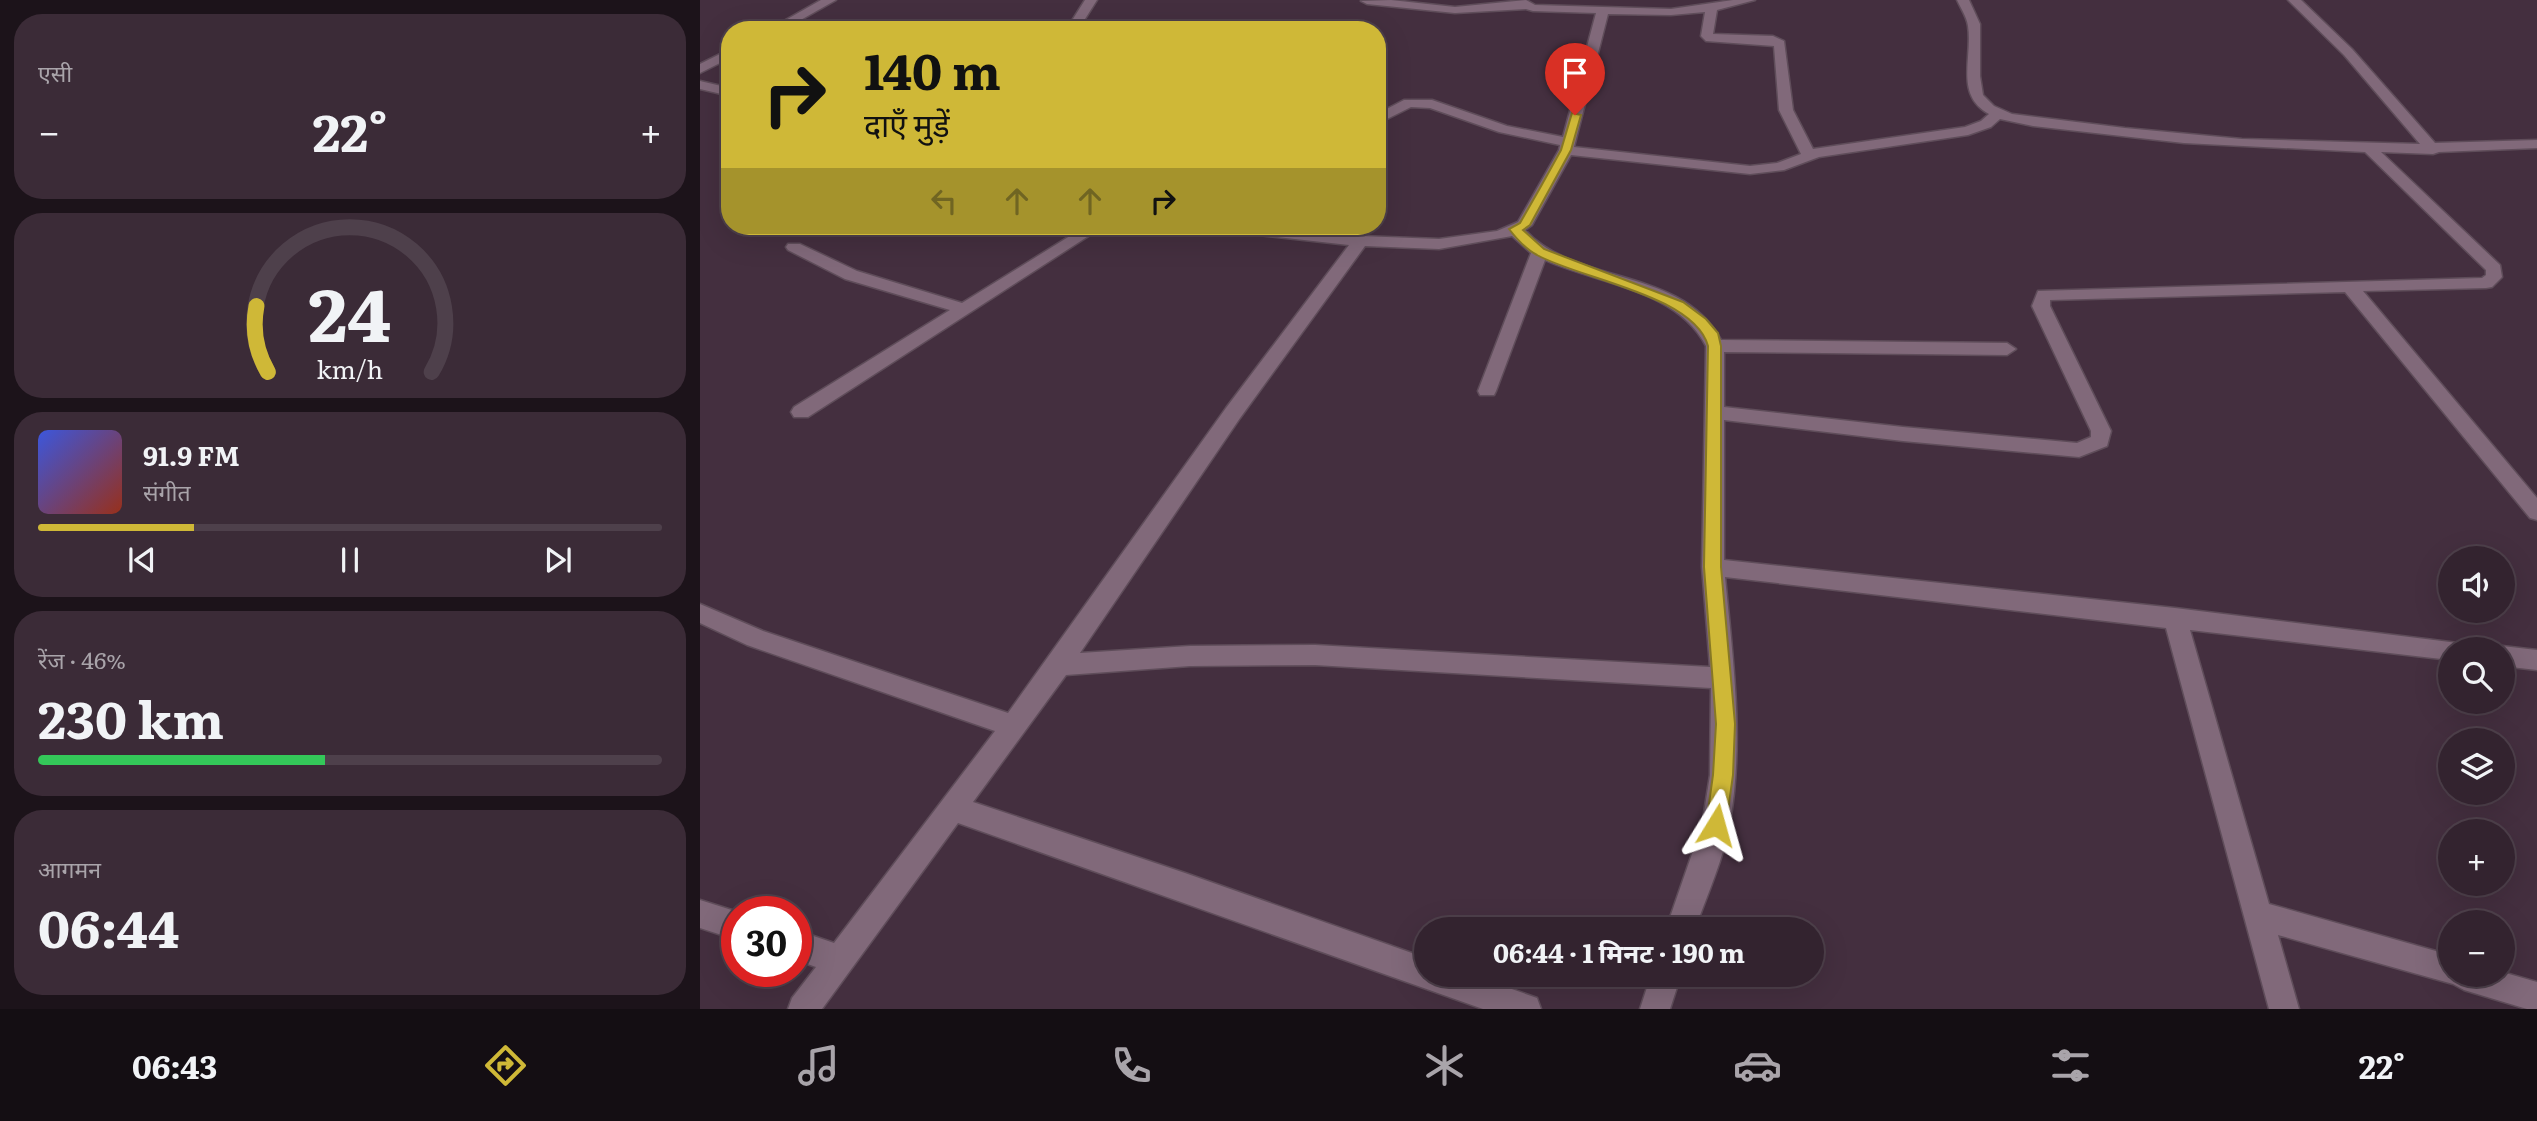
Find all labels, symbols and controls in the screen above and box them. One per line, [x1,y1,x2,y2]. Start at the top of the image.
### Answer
text: 140 m [864,32,1001,105]
pin [1545,43,1605,115]
icon: right [749,49,840,140]
icon: arrive [1556,54,1594,92]
text: एसी [38,55,72,89]
text: 22° [312,91,388,168]
text: दाएँ मुड़ें [864,99,950,147]
text: − [38,101,60,158]
text: + [640,101,662,158]
icon: left [925,182,963,220]
icon: ahead [998,182,1036,220]
icon: ahead [1071,182,1109,220]
icon: right [1144,182,1182,220]
text: 24 [309,256,392,364]
text: km/h [317,349,383,386]
text: 91.9 FM [143,435,240,474]
text: संगीत [143,474,191,508]
icon: previous [123,541,161,579]
icon: pause [331,541,369,579]
icon: next [539,541,577,579]
map controls [2438,546,2515,987]
button: sound [2438,546,2515,623]
button: search [2438,637,2515,714]
text: रेंज · 46% [38,642,126,676]
text: 230 km [38,678,224,755]
button: layers [2438,728,2515,805]
position arrow [1679,788,1753,862]
button: + [2438,819,2515,896]
text: आगमन [38,851,101,885]
text: 06:44 [38,887,179,964]
speed limit sign: 30 [721,896,812,987]
button: − [2438,910,2515,987]
text: 06:44 · 1 मिनट · 190 m [1493,932,1745,971]
text: 06:43 [132,1041,217,1089]
icon: directions [481,1041,530,1090]
icon: music [794,1041,843,1090]
icon: phone [1107,1041,1156,1090]
icon: climate [1420,1041,1469,1090]
icon: car [1733,1041,1782,1090]
icon: filters [2046,1041,2095,1090]
text: 22° [2359,1041,2405,1089]

